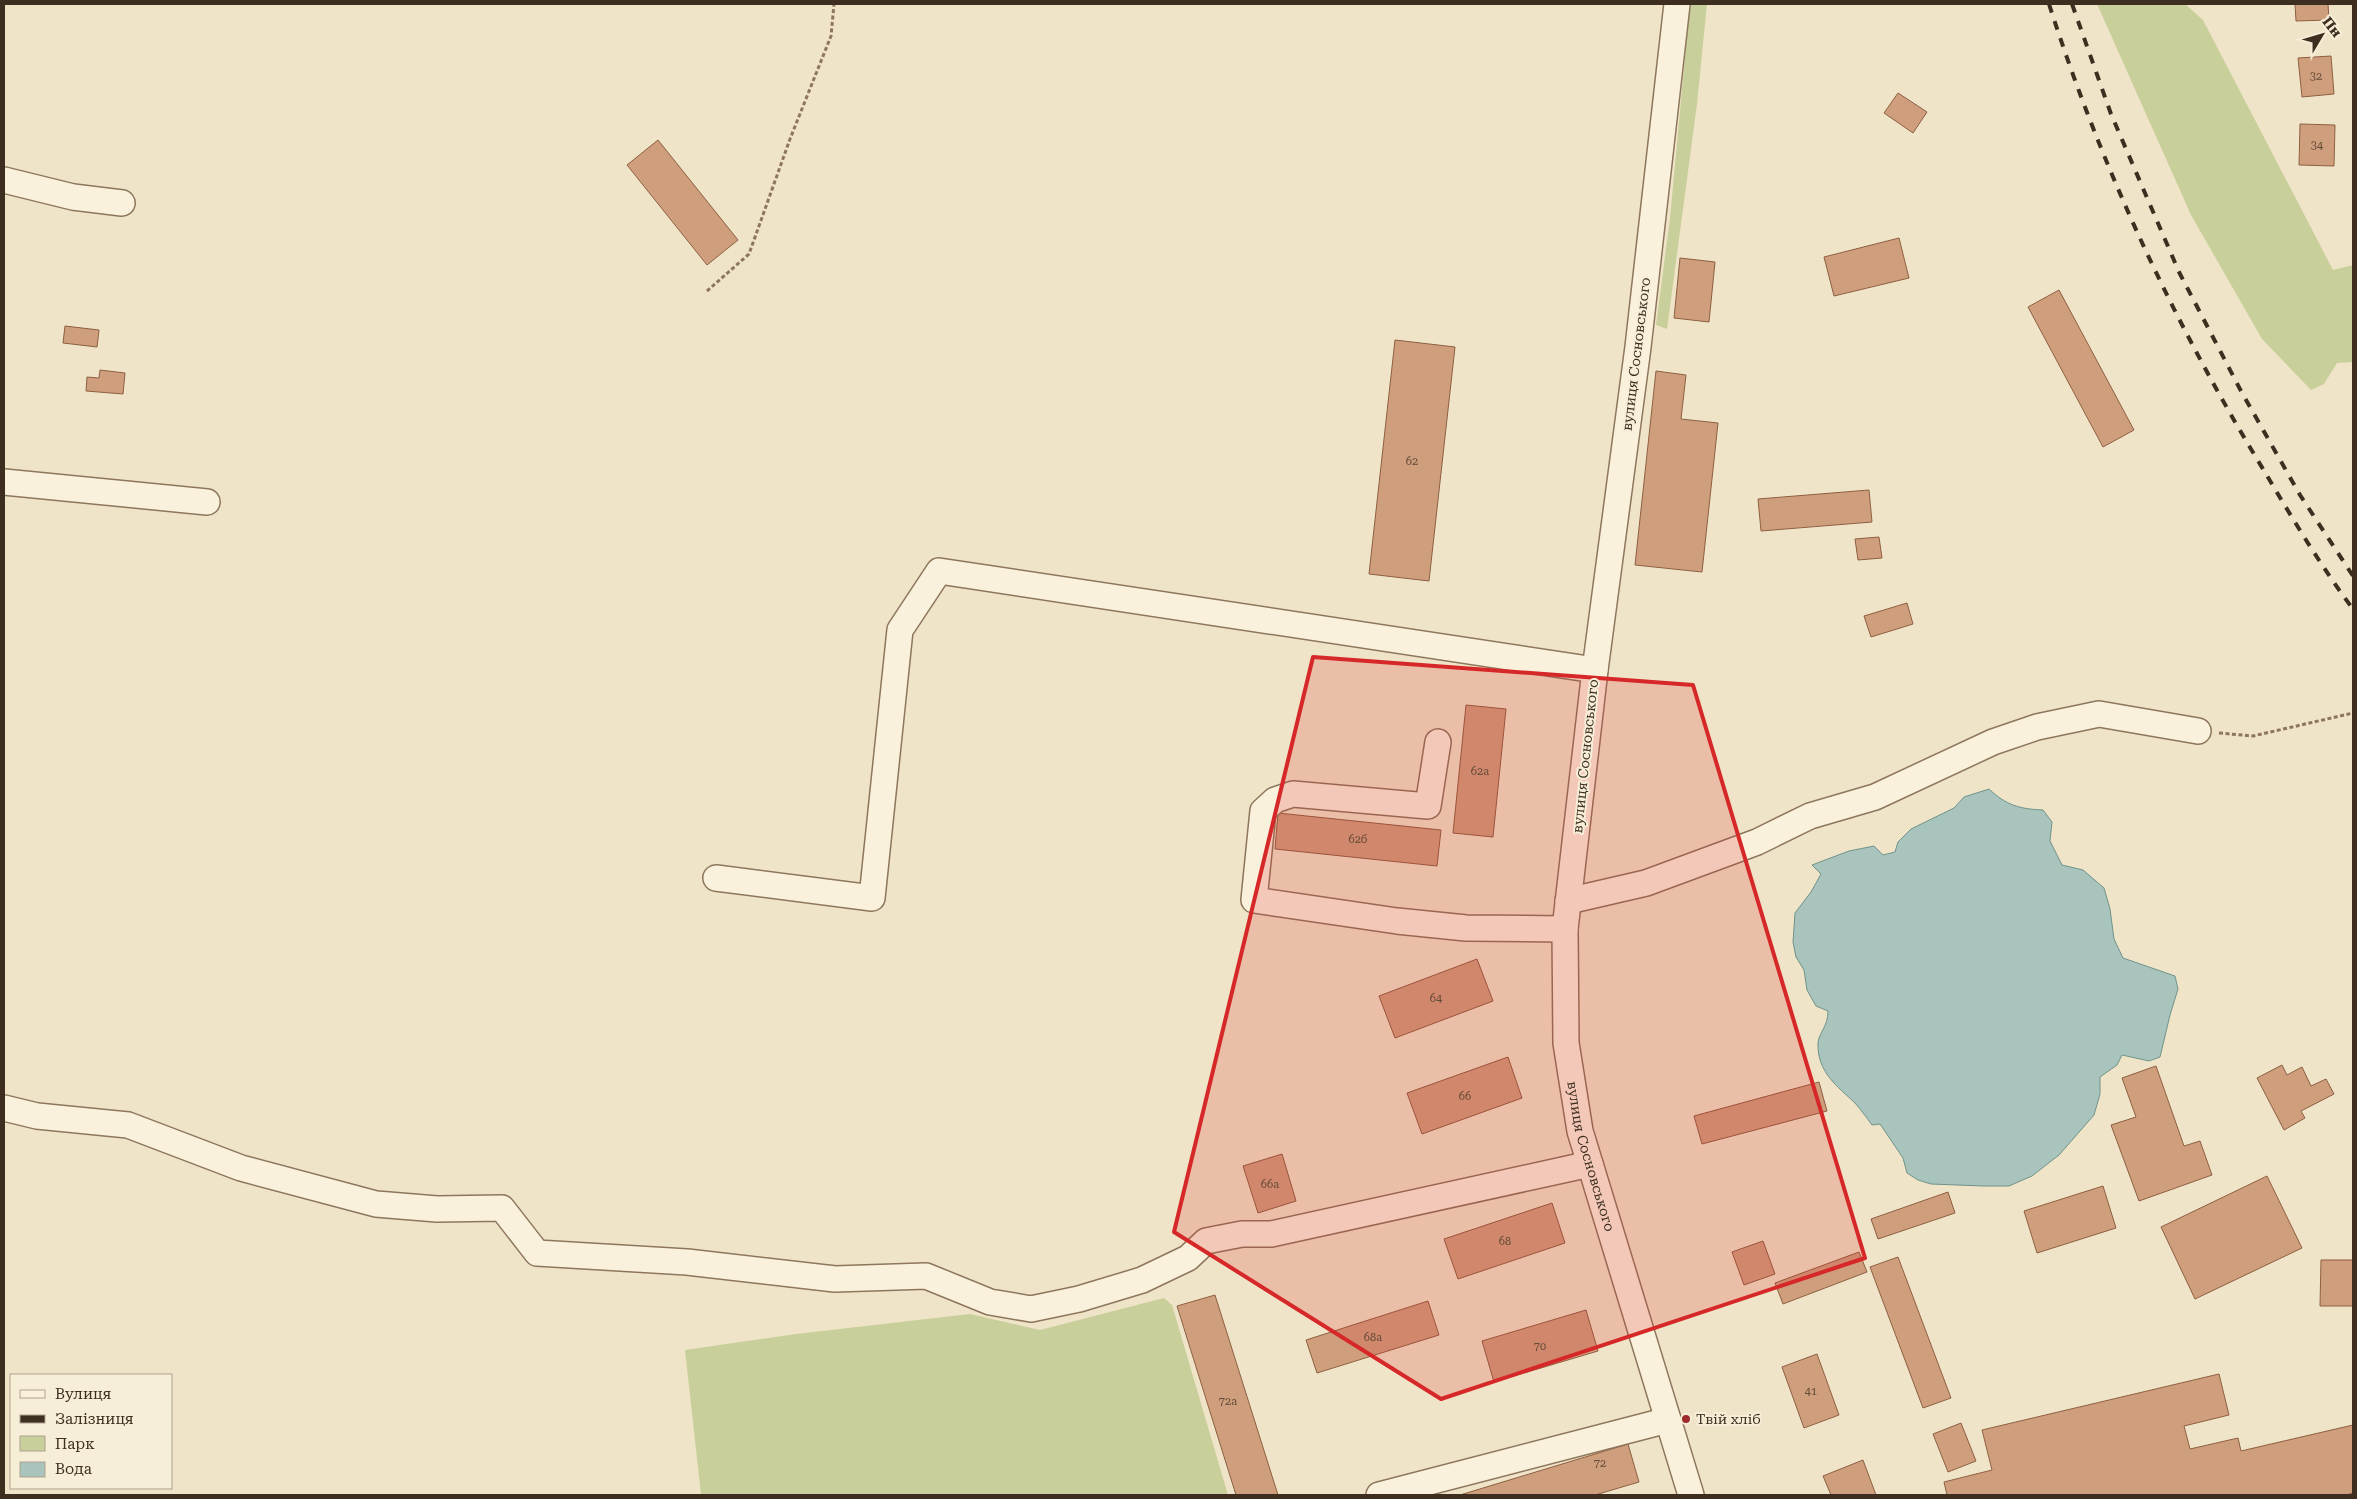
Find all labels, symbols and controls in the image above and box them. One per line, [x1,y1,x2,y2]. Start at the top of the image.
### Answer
north arrow [2297,10,2347,60]
text: Пн [2319,14,2345,41]
house number: 32 [2310,70,2322,83]
house number: 34 [2311,139,2324,152]
street label: вулиця Сосновського [1619,276,1653,432]
house number: 62 [1406,455,1418,468]
street label: вулиця Сосновського [1569,678,1601,834]
house number: 62а [1471,765,1489,778]
house number: 62б [1348,833,1368,846]
house number: 64 [1430,992,1443,1005]
street label: вулиця Сосновського [1564,1080,1618,1233]
house number: 66 [1459,1090,1471,1103]
house number: 66а [1261,1178,1279,1191]
house number: 68 [1499,1235,1511,1248]
house number: 68а [1364,1331,1382,1344]
house number: 70 [1534,1340,1546,1353]
legend [10,1374,172,1489]
text: Вулиця [55,1385,111,1403]
house number: 41 [1805,1385,1817,1398]
house number: 72а [1219,1395,1237,1408]
text: Залізниця [55,1410,134,1428]
place label: Твій хліб [1696,1411,1761,1427]
marker: Твій хліб [1680,1413,1692,1425]
text: Парк [55,1435,95,1453]
house number: 72 [1594,1457,1606,1470]
text: Вода [55,1460,92,1478]

